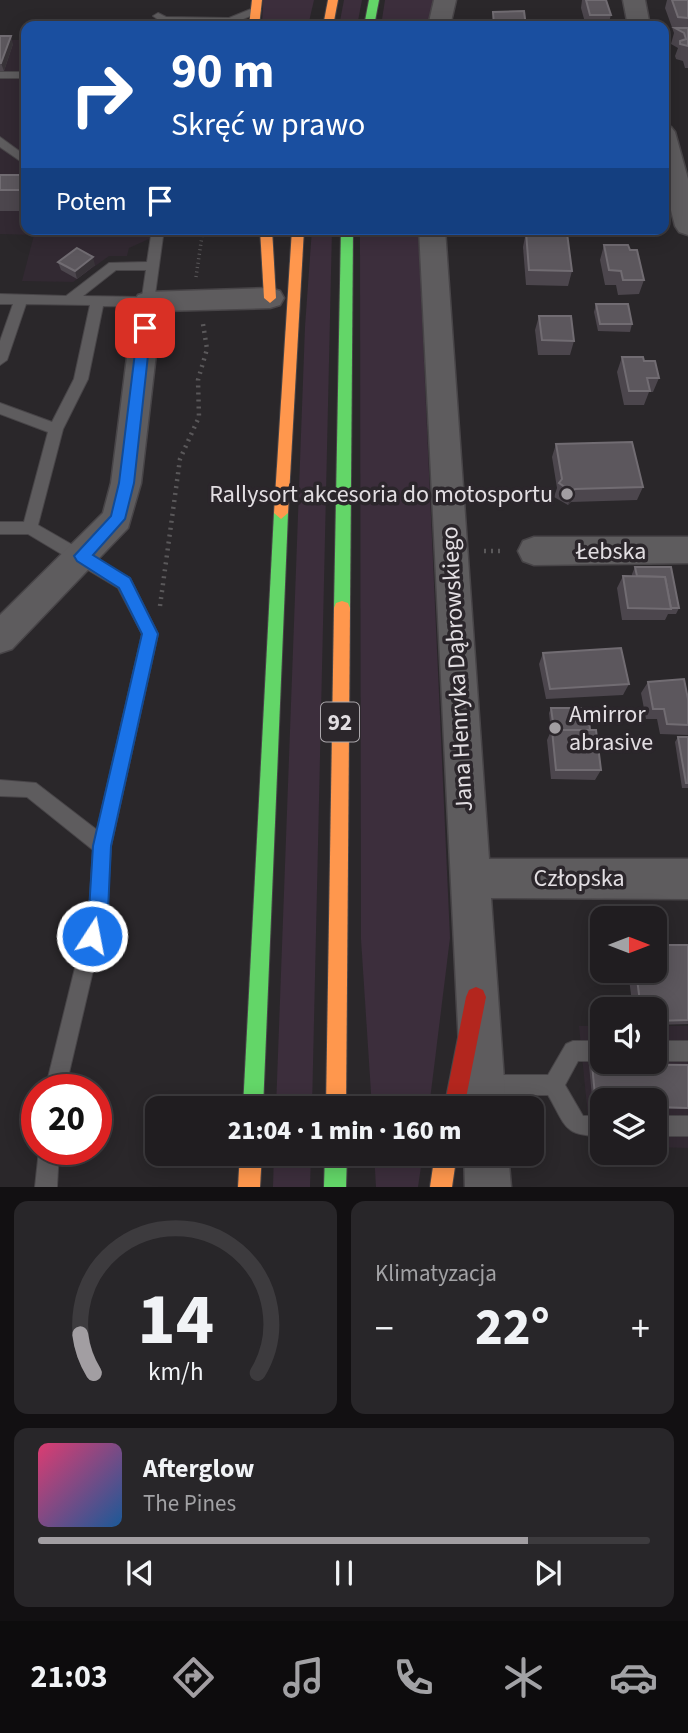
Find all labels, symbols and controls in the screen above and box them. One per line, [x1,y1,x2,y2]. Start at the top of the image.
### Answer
text: 90 m [171,37,275,107]
icon: right [56,49,147,140]
text: Skręć w prawo [171,102,365,148]
icon: arrive [141,182,179,220]
text: Potem [56,183,127,220]
pin [115,298,175,358]
icon: arrive [126,309,164,347]
place label: Rallysort akcesoria do motosportu [209,477,553,512]
marker: Rallysort akcesoria do motosportu [559,486,575,502]
street label: Jana Henryka Dąbrowskiego [432,525,482,813]
street label: Łebska [575,534,646,569]
place label: Amirror abrasive [569,697,653,760]
road number: 92 [321,702,359,742]
marker: Amirror abrasive [547,720,563,736]
street label: Człopska [533,861,625,896]
position arrow [55,899,129,973]
north arrow [590,906,667,984]
map controls [590,906,667,1165]
button: sound [590,997,667,1074]
speed limit sign: 20 [21,1074,112,1165]
button: layers [590,1088,667,1165]
text: 21:04 · 1 min · 160 m [228,1112,461,1149]
text: Klimatyzacja [375,1257,497,1290]
text: 14 [137,1269,214,1373]
text: 22° [475,1291,550,1365]
text: − [375,1302,394,1356]
text: + [631,1302,650,1356]
text: km/h [148,1354,203,1390]
text: Afterglow [143,1450,254,1487]
text: The Pines [143,1487,236,1520]
icon: previous [121,1554,159,1592]
icon: pause [325,1554,363,1592]
icon: next [529,1554,567,1592]
icon: directions [169,1653,218,1702]
icon: music [279,1653,328,1702]
icon: phone [389,1653,438,1702]
icon: climate [499,1653,548,1702]
icon: car [609,1653,658,1702]
text: 21:03 [30,1654,108,1700]

